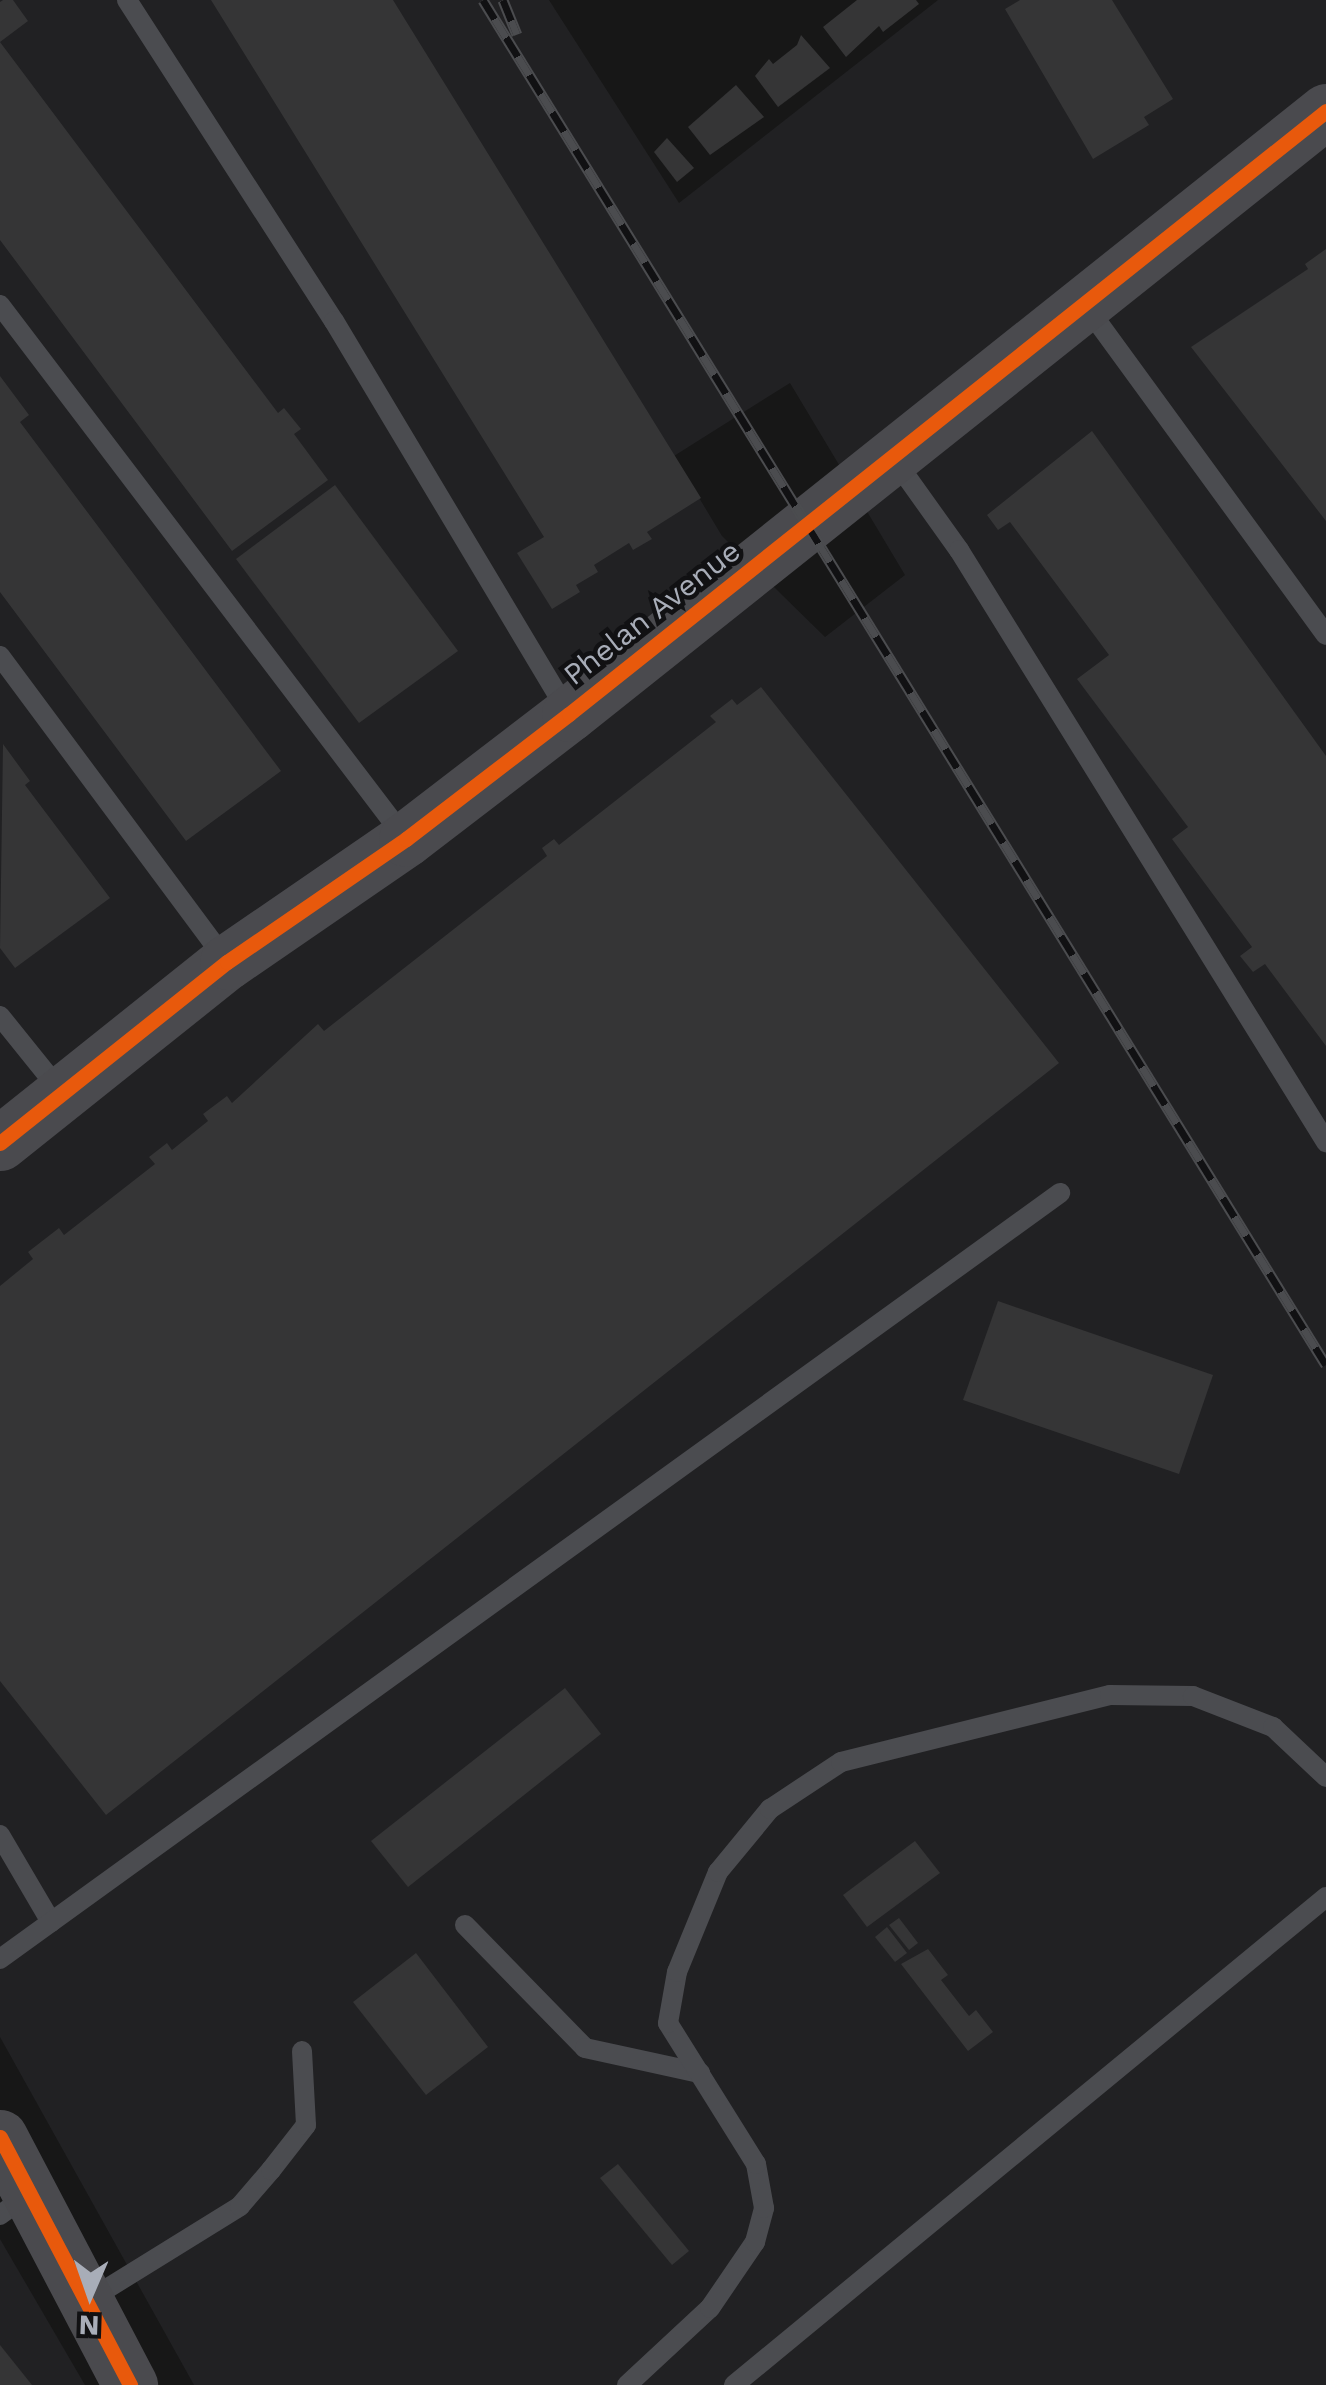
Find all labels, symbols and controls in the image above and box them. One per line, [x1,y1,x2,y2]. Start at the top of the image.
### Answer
street label: Phelan Avenue [556,533,748,693]
north arrow [40,2245,140,2345]
text: N [78,2309,100,2342]

